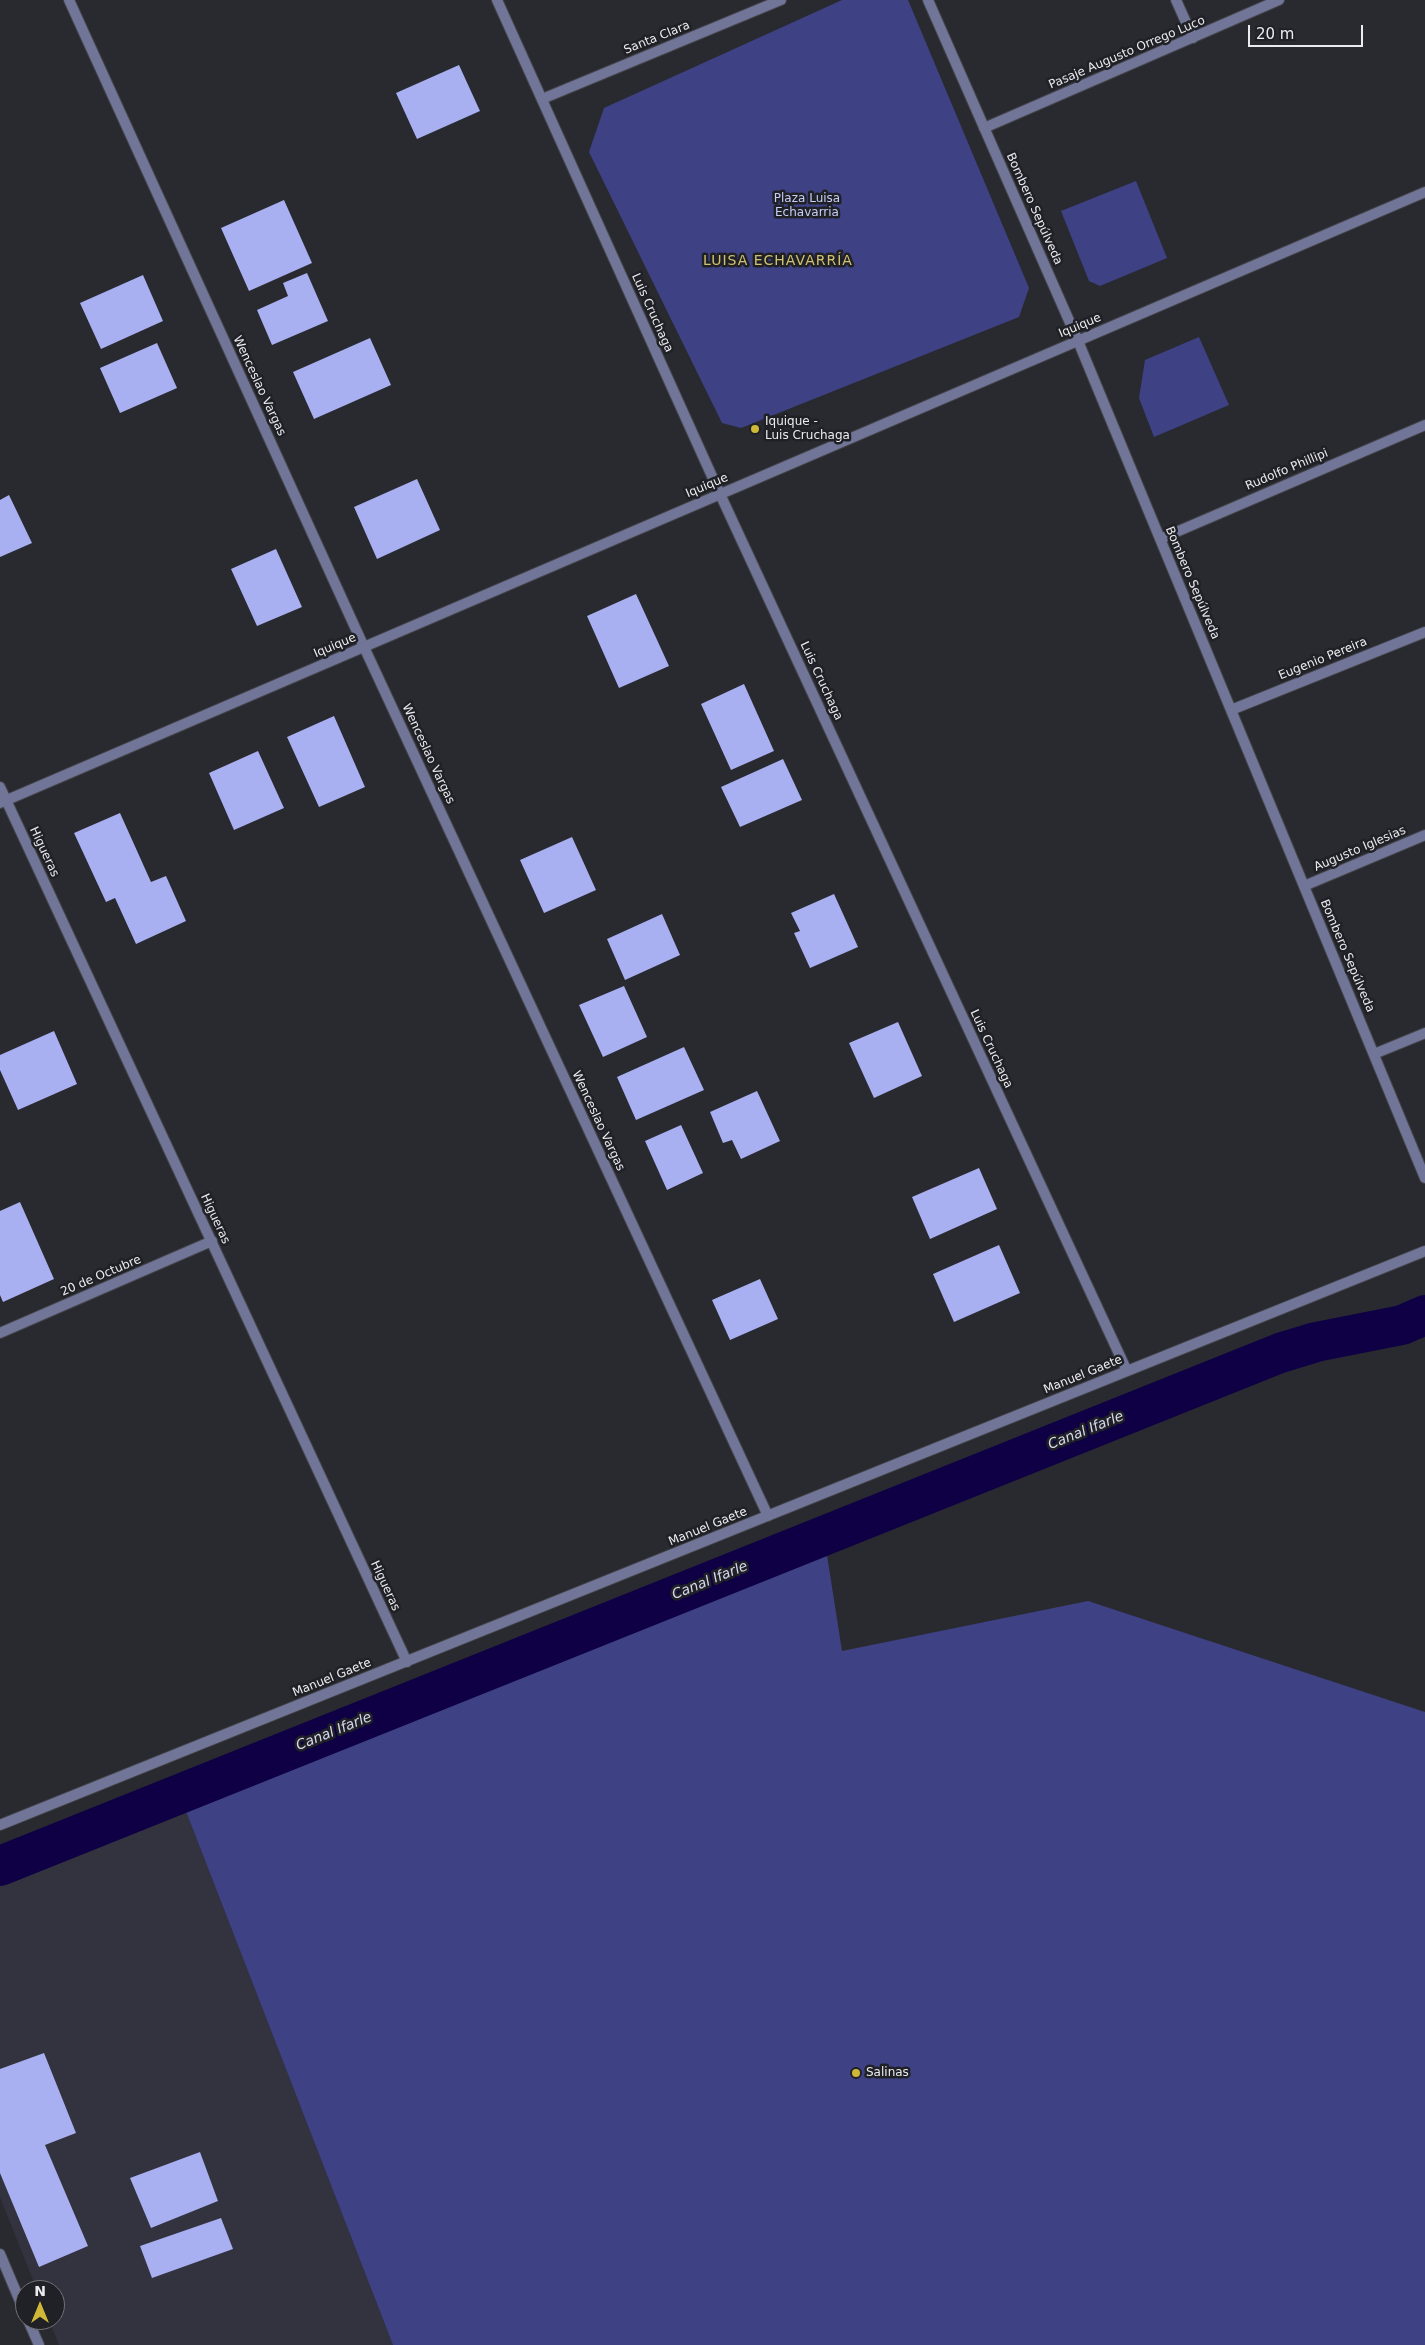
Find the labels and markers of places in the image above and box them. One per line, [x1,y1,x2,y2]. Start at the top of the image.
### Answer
place label: Iquique - Luis Cruchaga [765,415,850,443]
marker: Iquique - Luis Cruchaga [749,423,761,435]
place label: Salinas [866,2066,909,2080]
marker: Salinas [850,2067,862,2079]

